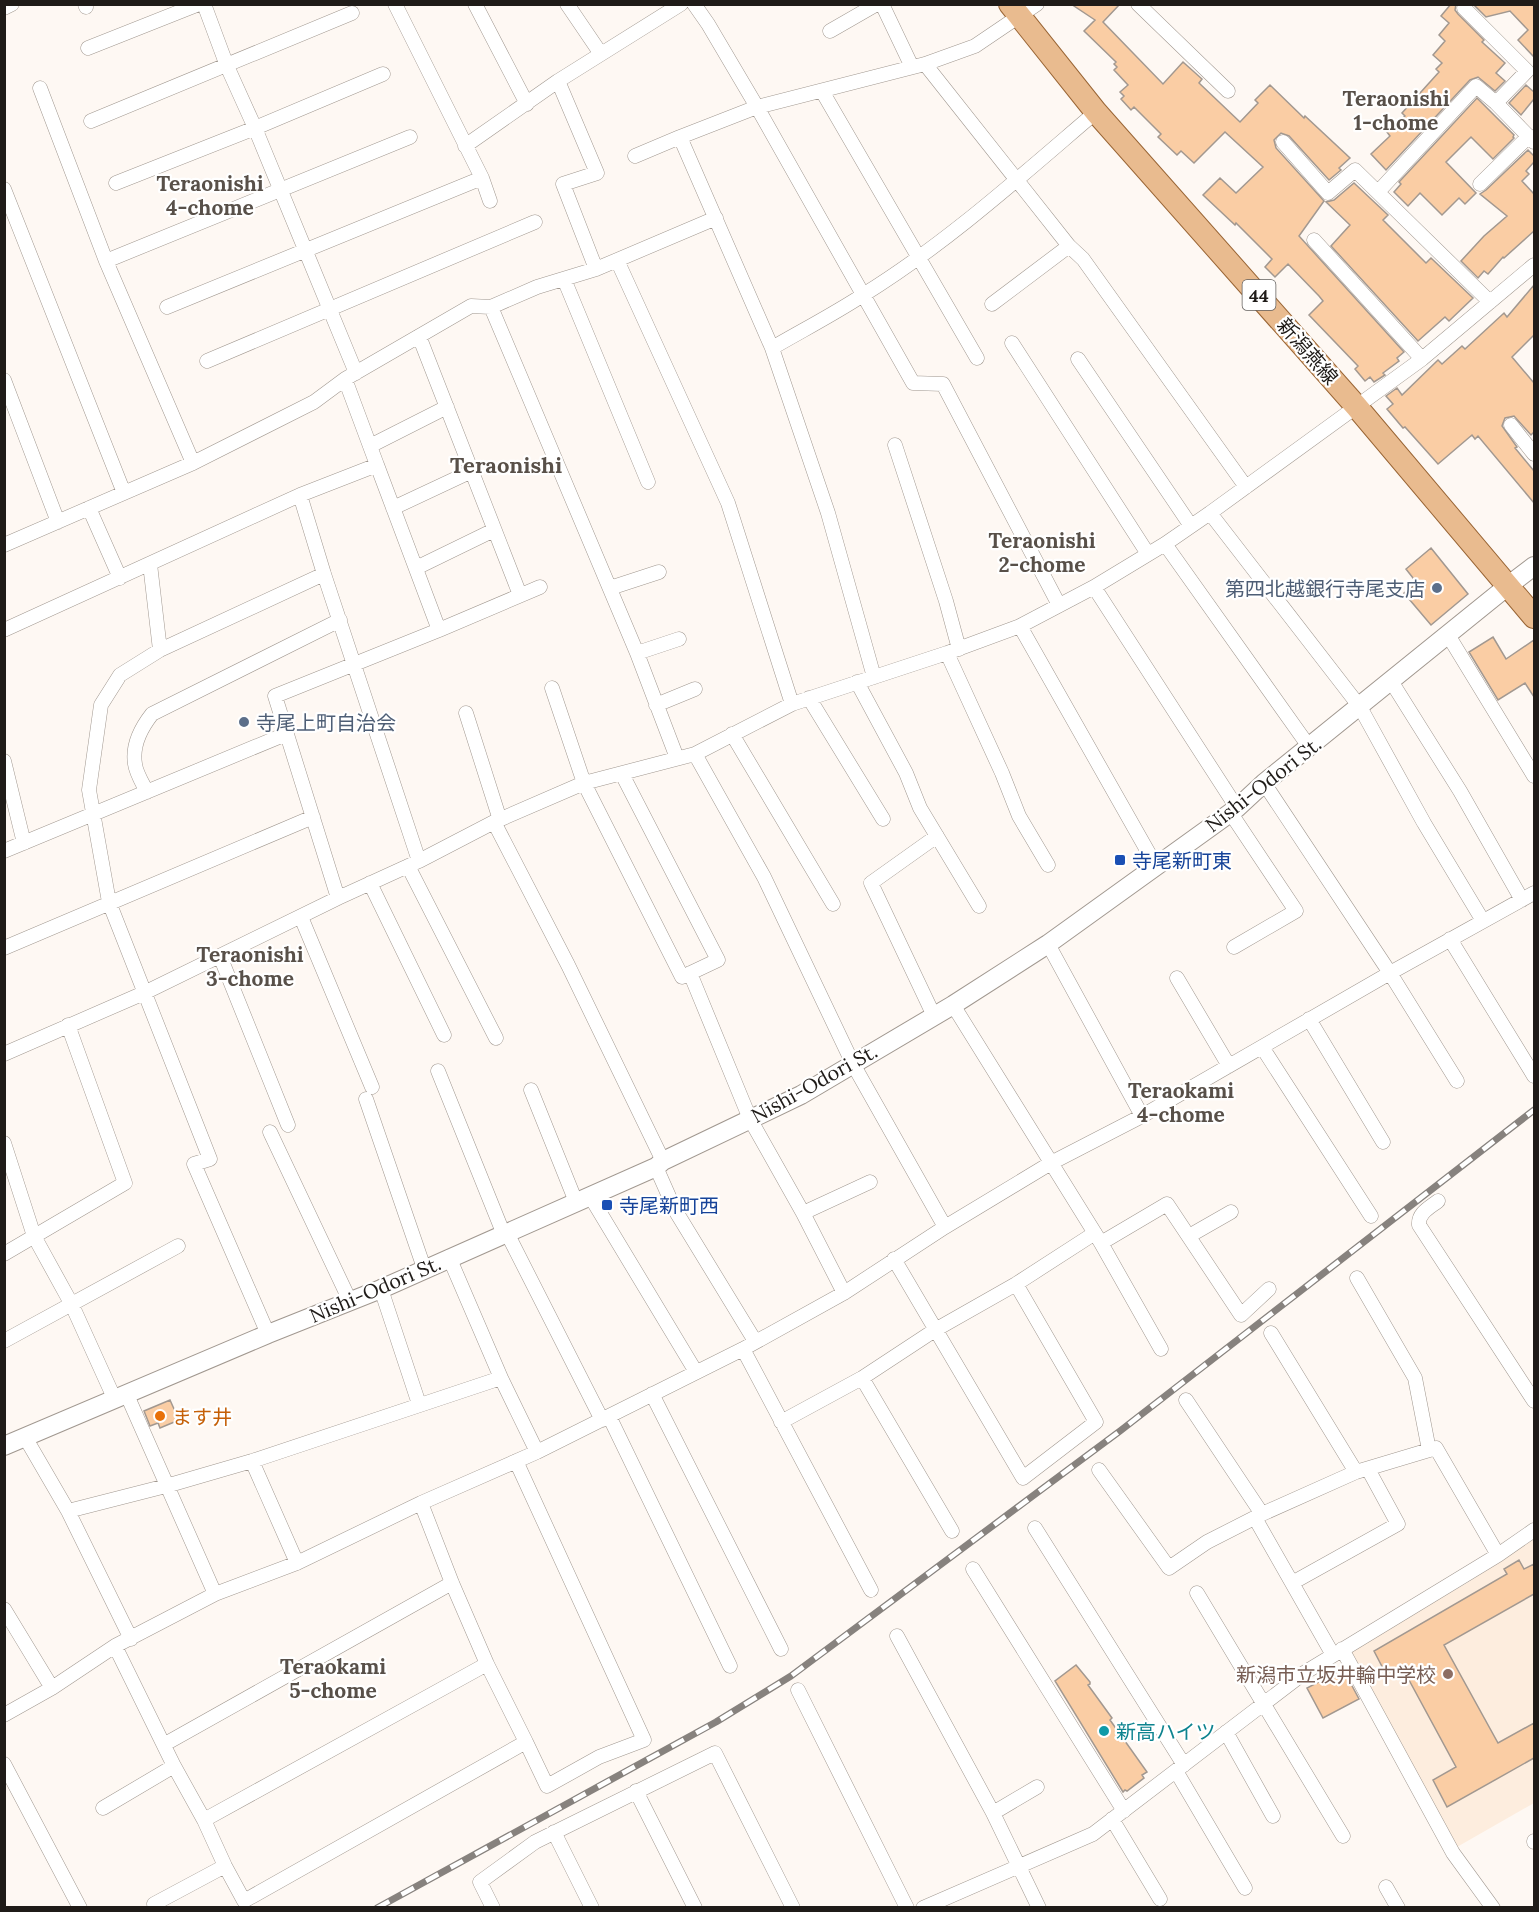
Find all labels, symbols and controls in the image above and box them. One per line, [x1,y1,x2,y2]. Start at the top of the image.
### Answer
district label: Teraonishi 1-chome [1342,85,1450,136]
district label: Teraonishi 4-chome [156,170,264,221]
road number: 44 [1242,280,1276,310]
street label: 新潟燕線 [1272,313,1344,389]
district label: Teraonishi [450,451,562,479]
district label: Teraonishi 2-chome [988,527,1096,578]
place label: 第四北越銀行寺尾支店 [1225,576,1425,601]
marker: 第四北越銀行寺尾支店 [1430,581,1444,595]
place label: 寺尾上町自治会 [256,710,396,735]
marker: 寺尾上町自治会 [237,715,251,729]
street label: Nishi-Odori St. [1200,731,1326,837]
place label: 寺尾新町東 [1132,848,1232,873]
marker: 寺尾新町東 [1113,853,1127,867]
district label: Teraonishi 3-chome [196,941,304,992]
street label: Nishi-Odori St. [747,1038,881,1128]
district label: Teraokami 4-chome [1128,1077,1234,1128]
place label: 寺尾新町西 [619,1193,719,1218]
marker: 寺尾新町西 [600,1198,614,1212]
street label: Nishi-Odori St. [305,1250,445,1328]
place label: ます井 [172,1404,232,1429]
marker: ます井 [153,1409,167,1423]
district label: Teraokami 5-chome [280,1653,386,1704]
place label: 新潟市立坂井輪中学校 [1236,1662,1436,1687]
marker: 新潟市立坂井輪中学校 [1441,1667,1455,1681]
place label: 新高ハイツ [1116,1719,1216,1744]
marker: 新高ハイツ [1097,1724,1111,1738]

